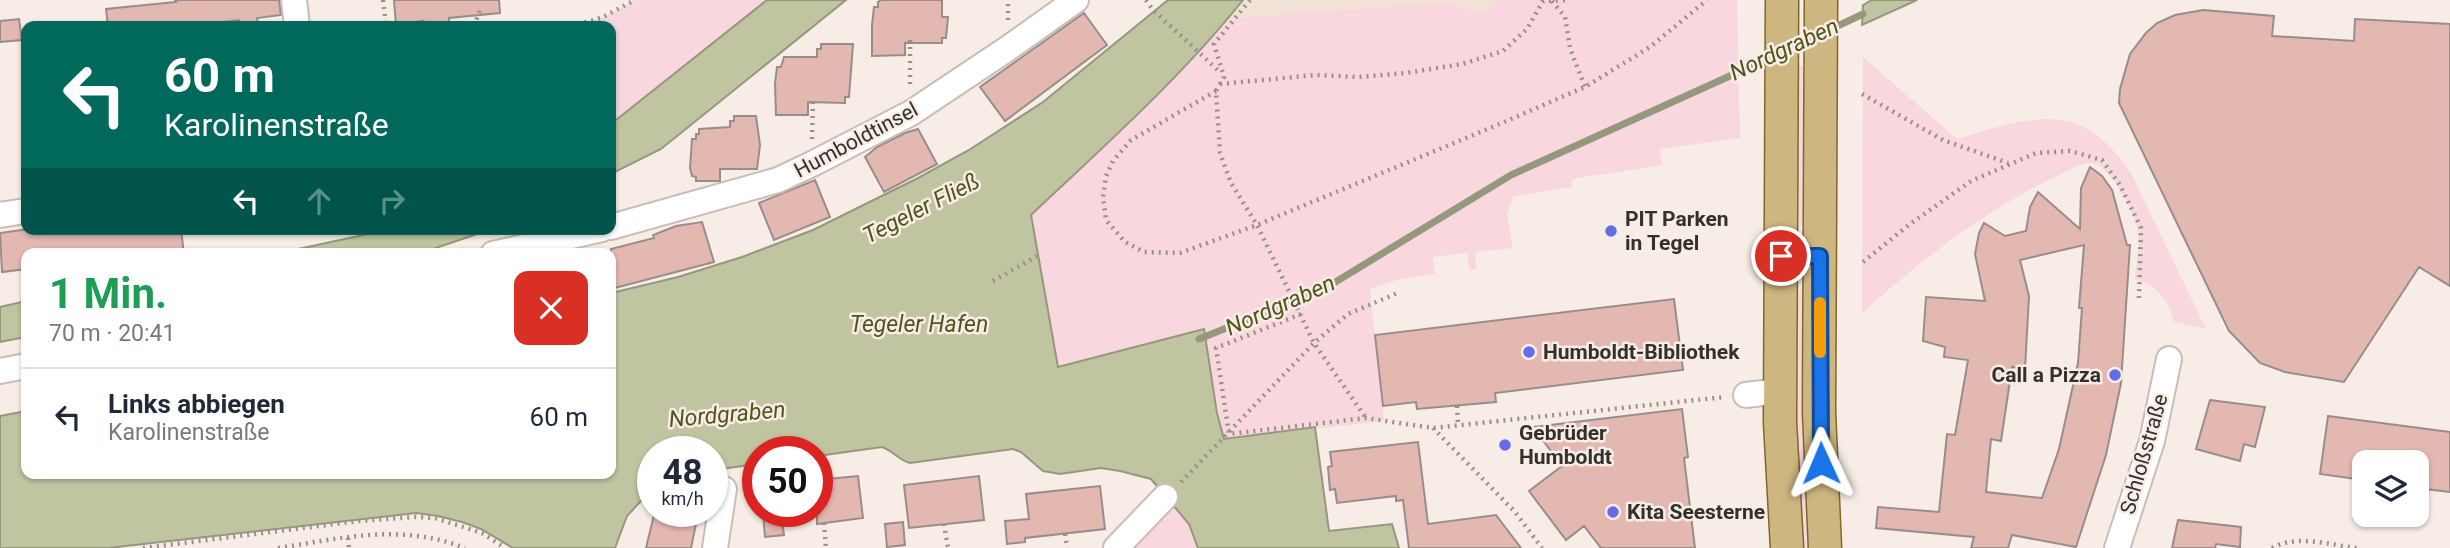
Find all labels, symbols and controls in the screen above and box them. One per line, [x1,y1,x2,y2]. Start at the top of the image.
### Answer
water label: Nordgraben [1725,12,1843,86]
text: 60 m [164,47,275,104]
icon: left [49,49,140,140]
street label: Humboldtinsel [790,97,922,183]
text: Karolinenstraße [164,106,389,144]
water label: Tegeler Fließ [858,168,984,249]
icon: left [227,182,265,220]
icon: ahead [300,182,338,220]
icon: right [373,182,411,220]
place label: PIT Parken in Tegel [1625,207,1729,255]
marker: PIT Parken in Tegel [1603,223,1619,239]
pin [1751,226,1811,286]
icon: arrive [1762,237,1800,275]
text: 1 Min. [49,269,167,318]
water label: Nordgraben [1221,269,1339,342]
button: close [514,271,588,345]
water label: Tegeler Hafen [850,311,988,338]
text: 70 m · 20:41 [49,320,175,347]
place label: Humboldt-Bibliothek [1543,340,1740,364]
marker: Humboldt-Bibliothek [1521,344,1537,360]
place label: Call a Pizza [1992,363,2101,387]
marker: Call a Pizza [2107,367,2123,383]
text: Links abbiegen [108,389,285,419]
street label: Schloßstraße [2115,391,2173,517]
water label: Nordgraben [668,396,787,433]
icon: left [49,398,87,436]
text: 60 m [530,402,588,432]
text: Karolinenstraße [108,419,270,446]
place label: Gebrüder Humboldt [1519,421,1612,469]
position arrow [1784,426,1858,500]
speed limit sign: 50 [742,436,833,527]
marker: Gebrüder Humboldt [1497,437,1513,453]
map controls [2352,450,2429,527]
button: layers [2352,450,2429,527]
text: 48 [662,452,703,493]
text: km/h [661,488,704,509]
place label: Kita Seesterne [1627,500,1765,524]
marker: Kita Seesterne [1605,504,1621,520]

